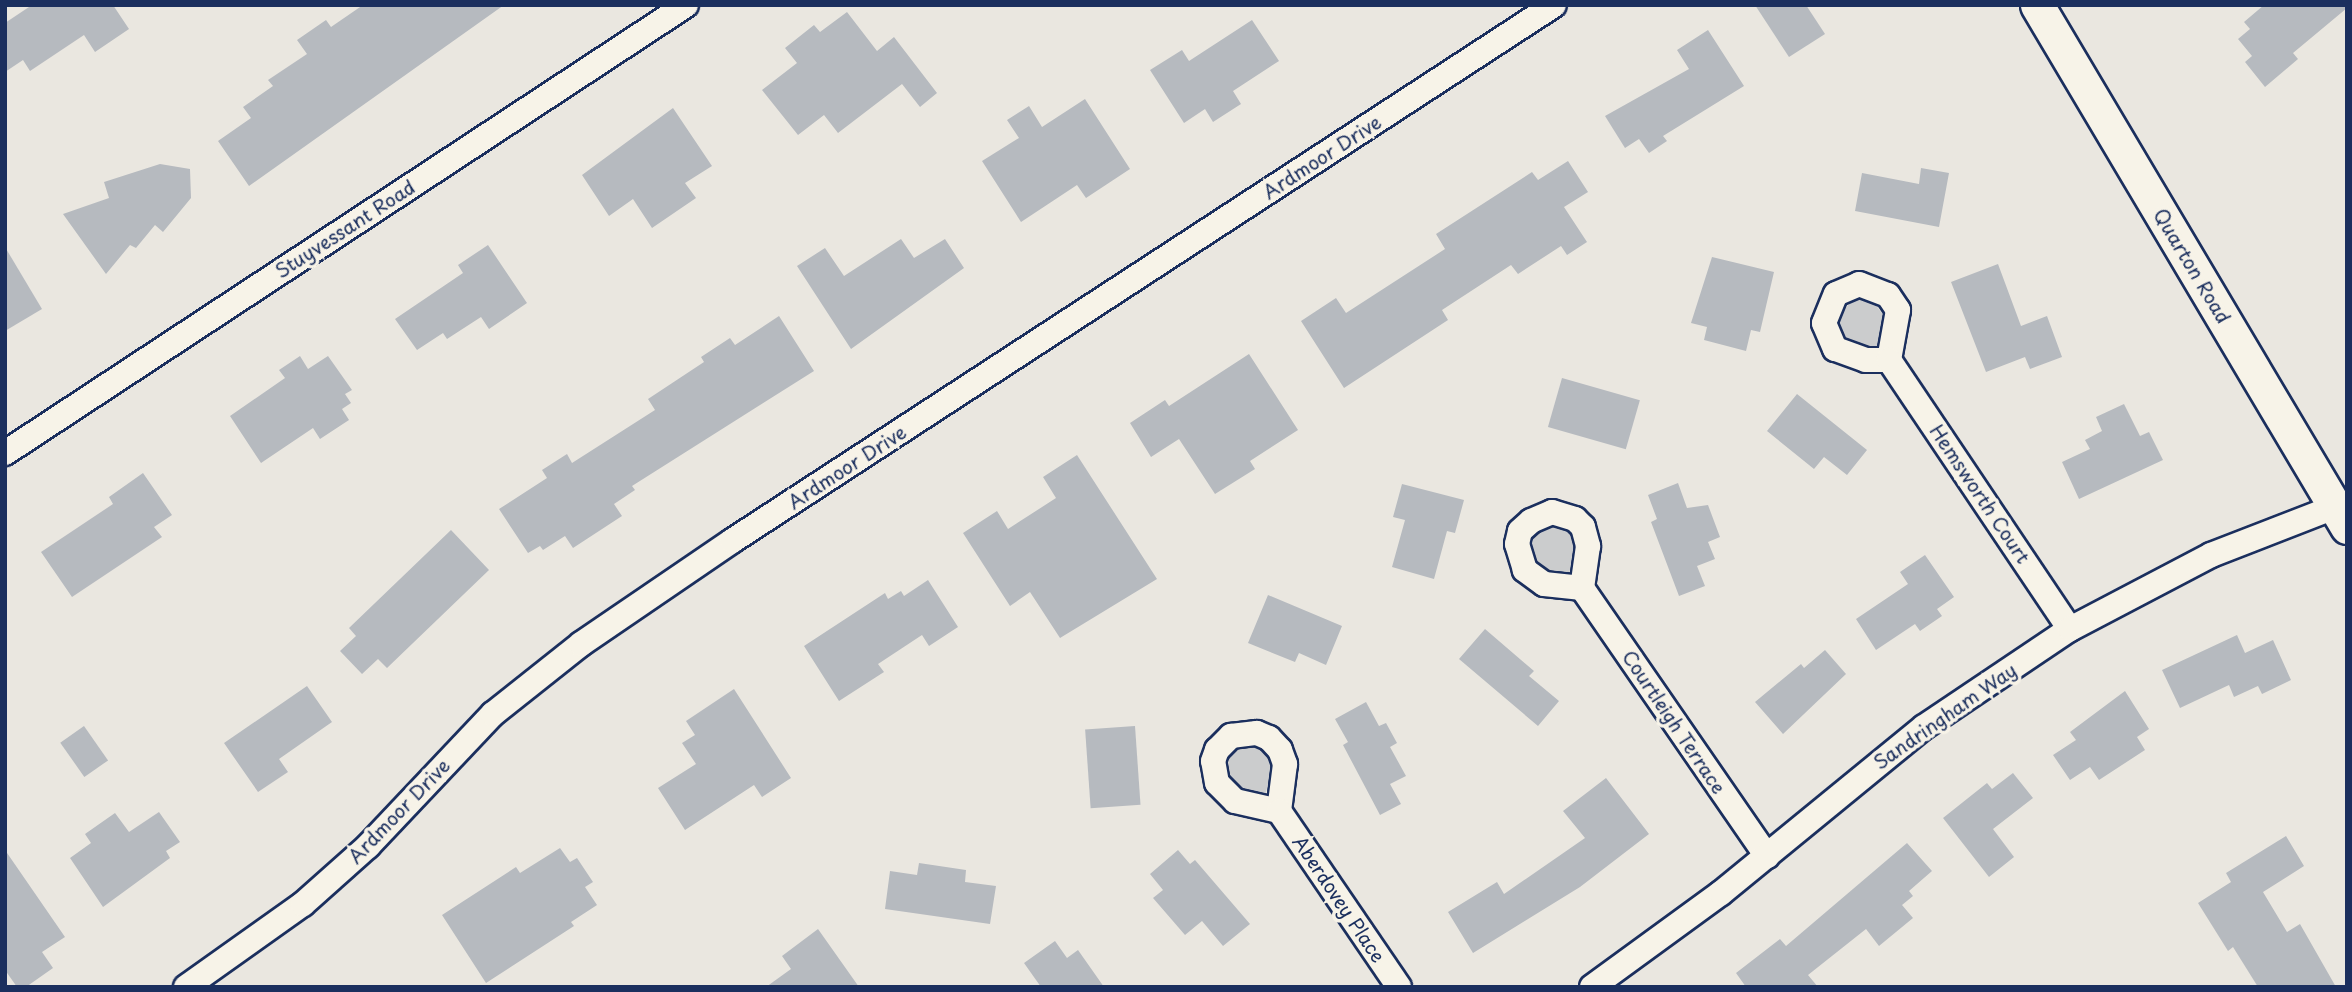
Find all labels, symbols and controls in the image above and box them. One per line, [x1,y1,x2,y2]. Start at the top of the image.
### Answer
street label: Ardmoor Drive [1258,110,1386,204]
street label: Stuyvessant Road [271,175,419,283]
street label: Quarton Road [2149,204,2235,328]
street label: Ardmoor Drive [783,420,911,514]
street label: Hemsworth Court [1925,420,2035,568]
street label: Courtleigh Terrace [1617,645,1731,799]
street label: Sandringham Way [1869,658,2021,774]
street label: Ardmoor Drive [343,754,455,868]
street label: Aberdovey Place [1288,831,1390,967]

